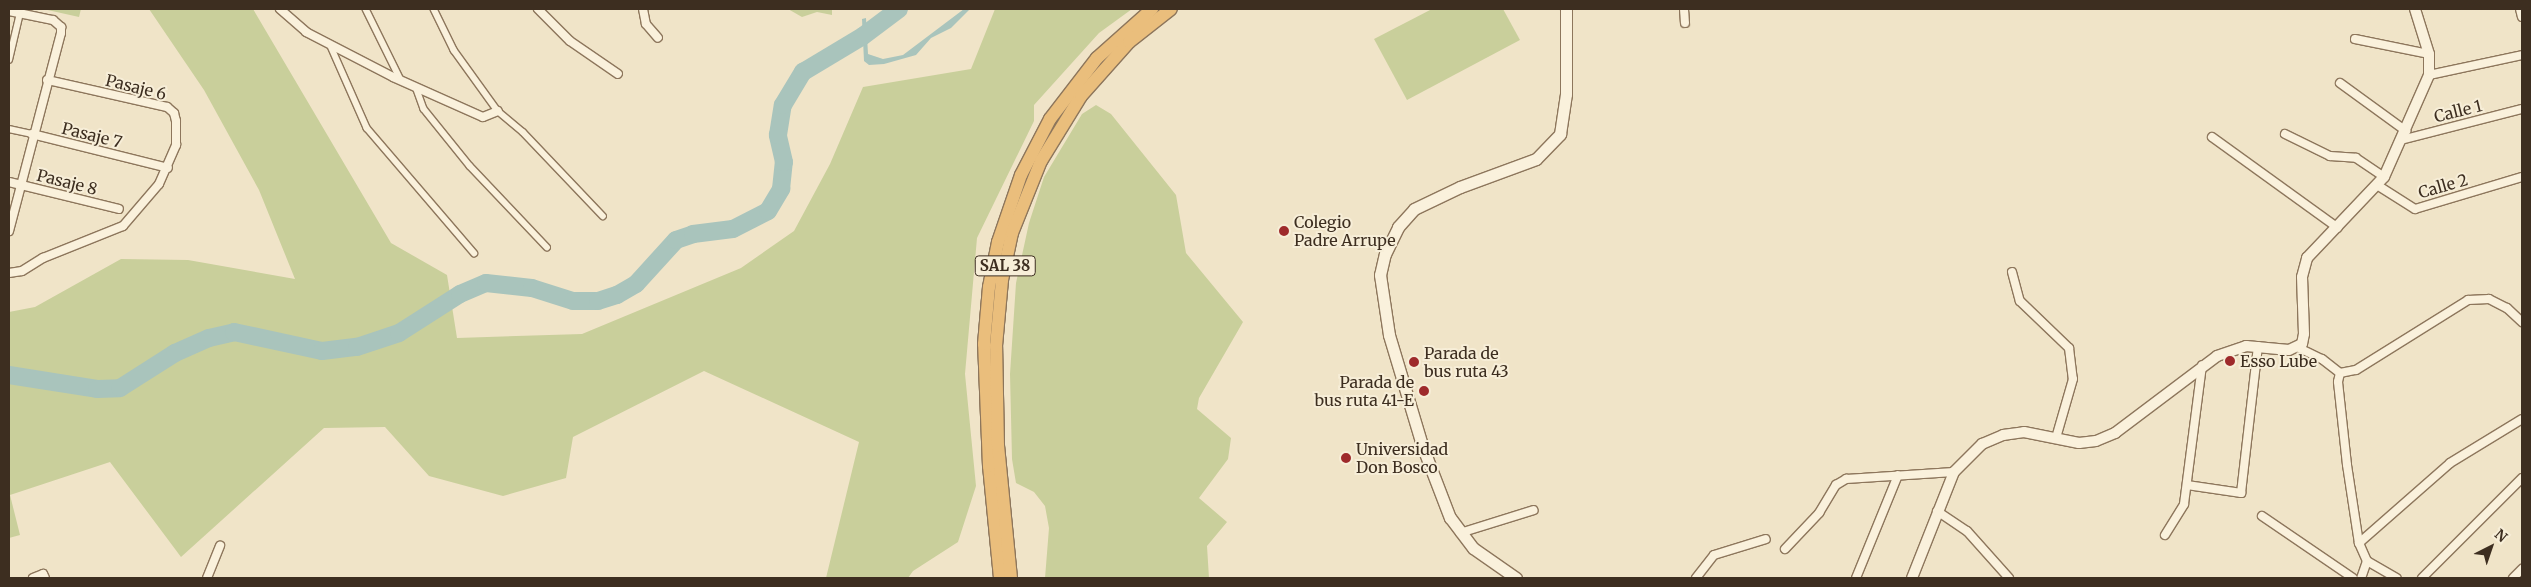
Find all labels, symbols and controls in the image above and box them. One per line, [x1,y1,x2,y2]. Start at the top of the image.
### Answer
street label: Pasaje 6 [104,70,168,104]
street label: Calle 1 [2432,96,2484,126]
street label: Pasaje 7 [60,118,124,152]
street label: Pasaje 8 [35,165,99,199]
street label: Calle 2 [2416,170,2470,202]
place label: Colegio Padre Arrupe [1294,212,1396,250]
marker: Colegio Padre Arrupe [1278,225,1290,237]
road number: SAL 38 [974,254,1036,278]
place label: Parada de bus ruta 43 [1424,343,1509,381]
place label: Esso Lube [2240,351,2317,371]
marker: Esso Lube [2224,355,2236,367]
marker: Parada de bus ruta 43 [1408,356,1420,368]
place label: Parada de bus ruta 41-E [1314,372,1414,410]
marker: Parada de bus ruta 41-E [1418,385,1430,397]
place label: Universidad Don Bosco [1356,439,1448,477]
marker: Universidad Don Bosco [1340,452,1352,464]
north arrow [2466,522,2516,572]
text: N [2491,525,2511,546]

